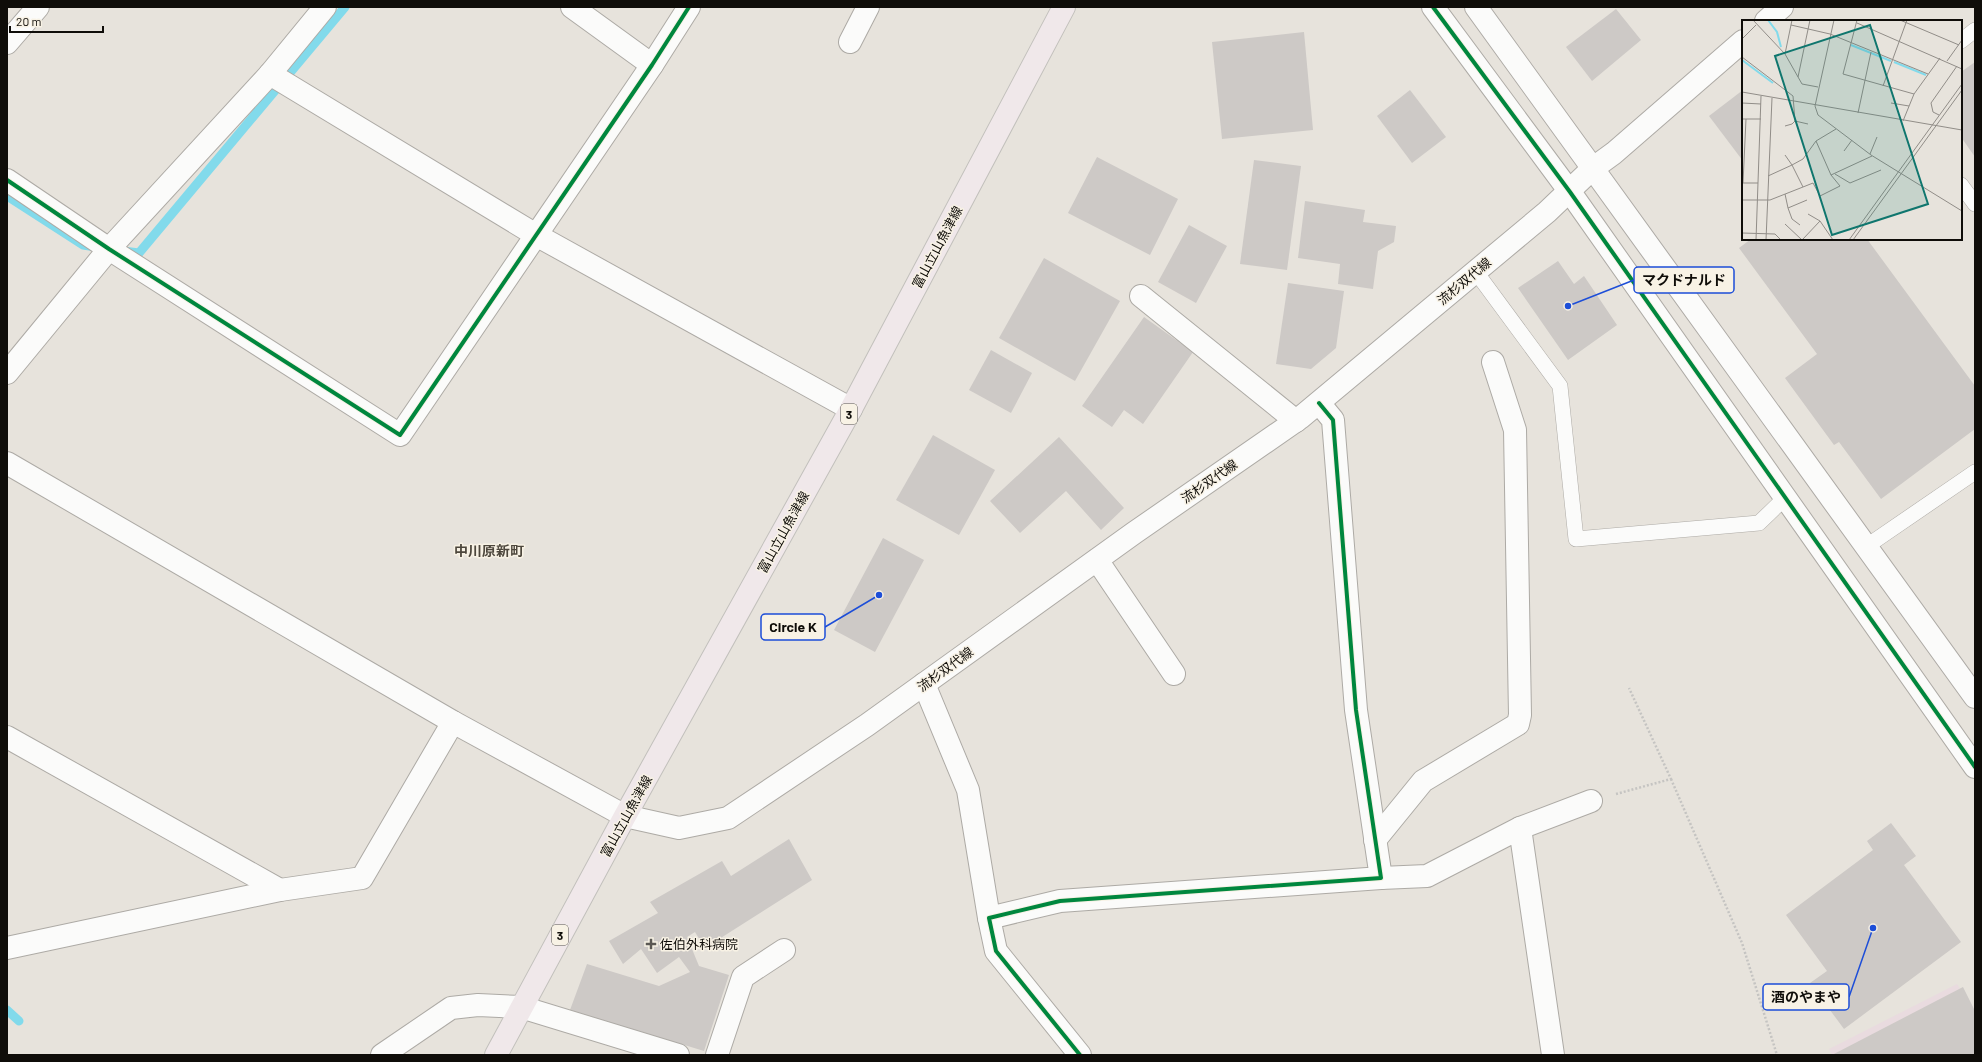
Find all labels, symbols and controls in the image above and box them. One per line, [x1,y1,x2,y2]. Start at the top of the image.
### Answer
scale bar [10,8,103,34]
text: 20 m [16,14,42,28]
inset map [1742,20,1962,240]
street label: 富山立山魚津線 [909,203,965,291]
street label: 流杉双代線 [1434,254,1494,308]
callout: マクドナルド [1634,267,1734,293]
text: マクドナルド [1642,271,1726,288]
road number: 3 [841,404,857,424]
street label: 流杉双代線 [1178,456,1240,506]
street label: 富山立山魚津線 [754,488,812,576]
district label: 中川原新町 [454,542,524,559]
callout: Circle K [761,614,825,640]
text: Circle K [769,618,817,635]
street label: 流杉双代線 [914,643,976,695]
street label: 富山立山魚津線 [597,772,655,860]
road number: 3 [552,925,568,945]
place label: 佐伯外科病院 [660,936,738,952]
marker: 佐伯外科病院 [645,938,657,950]
callout: 酒のやまや [1763,984,1849,1010]
text: 酒のやまや [1771,988,1841,1005]

